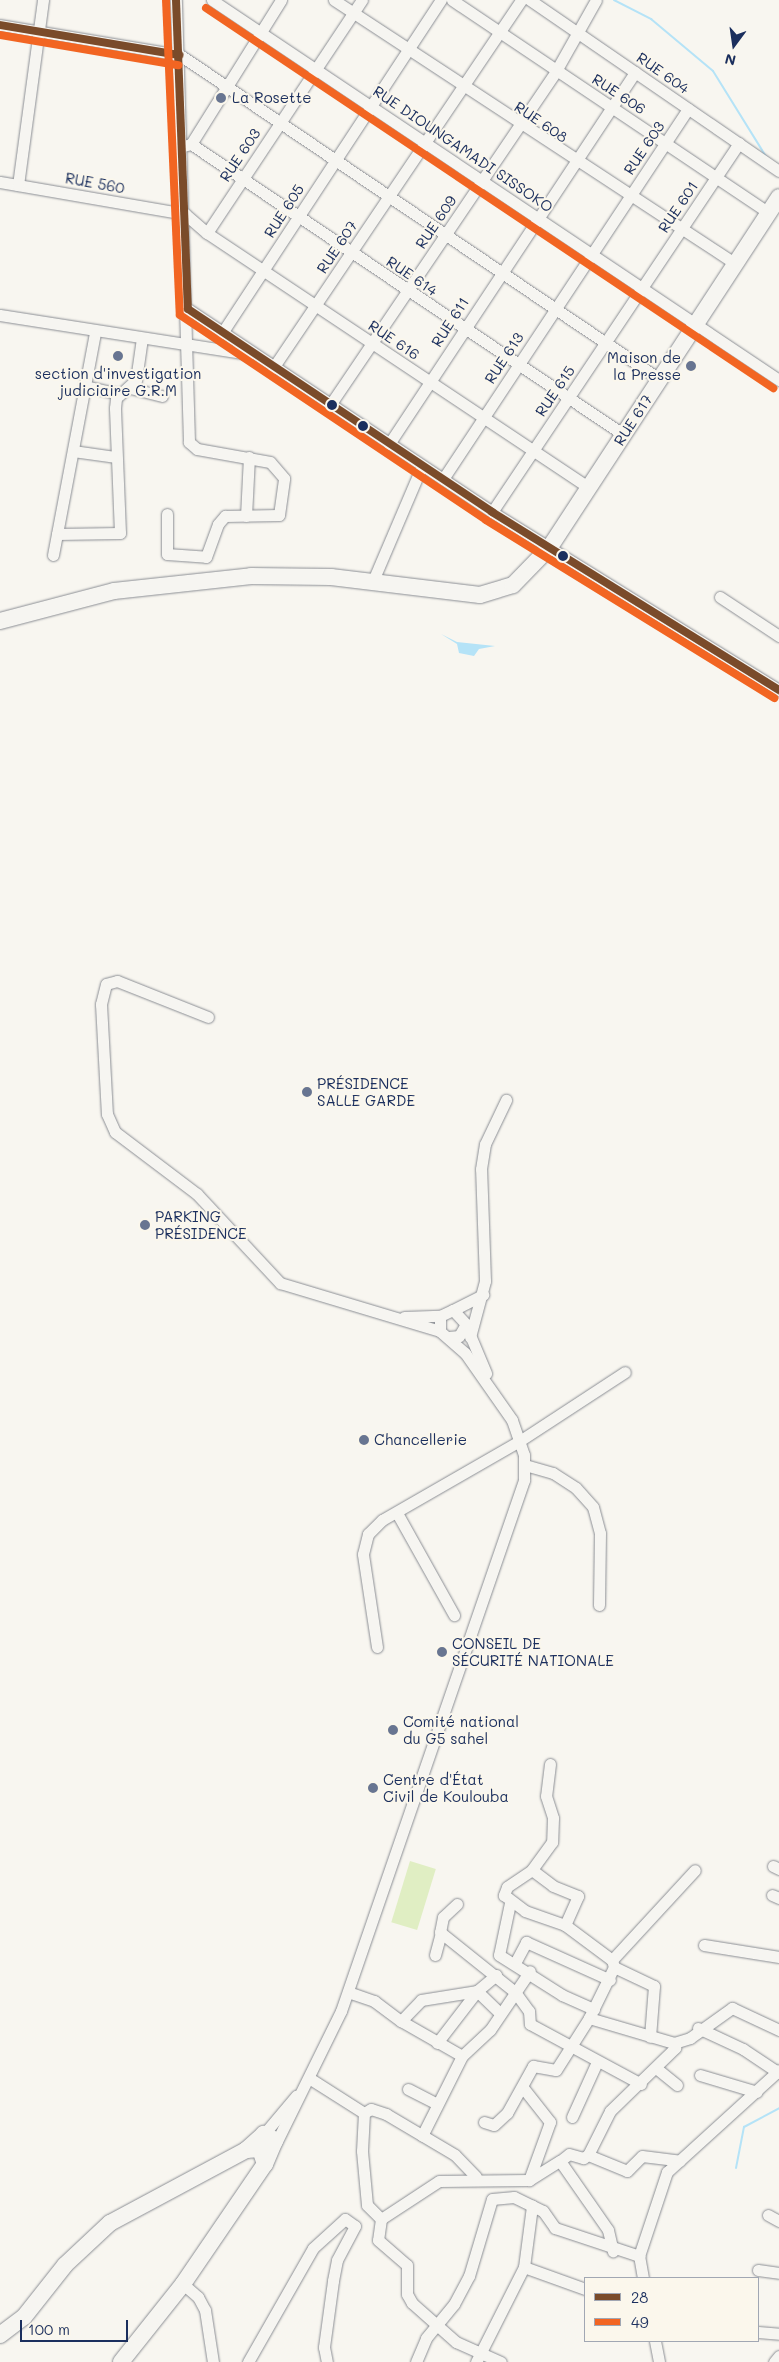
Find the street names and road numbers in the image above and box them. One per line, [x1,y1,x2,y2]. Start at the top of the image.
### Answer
street label: RUE 604 [633,48,693,98]
street label: RUE 606 [589,70,649,118]
street label: RUE DIOUNGAMADI SISSOKO [370,82,556,216]
street label: RUE 608 [511,98,571,146]
street label: RUE 603 [620,118,668,178]
street label: RUE 603 [216,125,264,185]
street label: RUE 560 [64,169,126,197]
street label: RUE 601 [654,178,702,236]
street label: RUE 605 [260,181,308,241]
street label: RUE 609 [412,192,460,252]
street label: RUE 607 [313,217,361,277]
street label: RUE 614 [383,252,441,300]
street label: RUE 611 [427,294,473,350]
street label: RUE 616 [365,316,423,364]
street label: RUE 613 [481,329,527,387]
street label: RUE 615 [531,362,579,420]
street label: RUE 617 [610,391,656,449]

